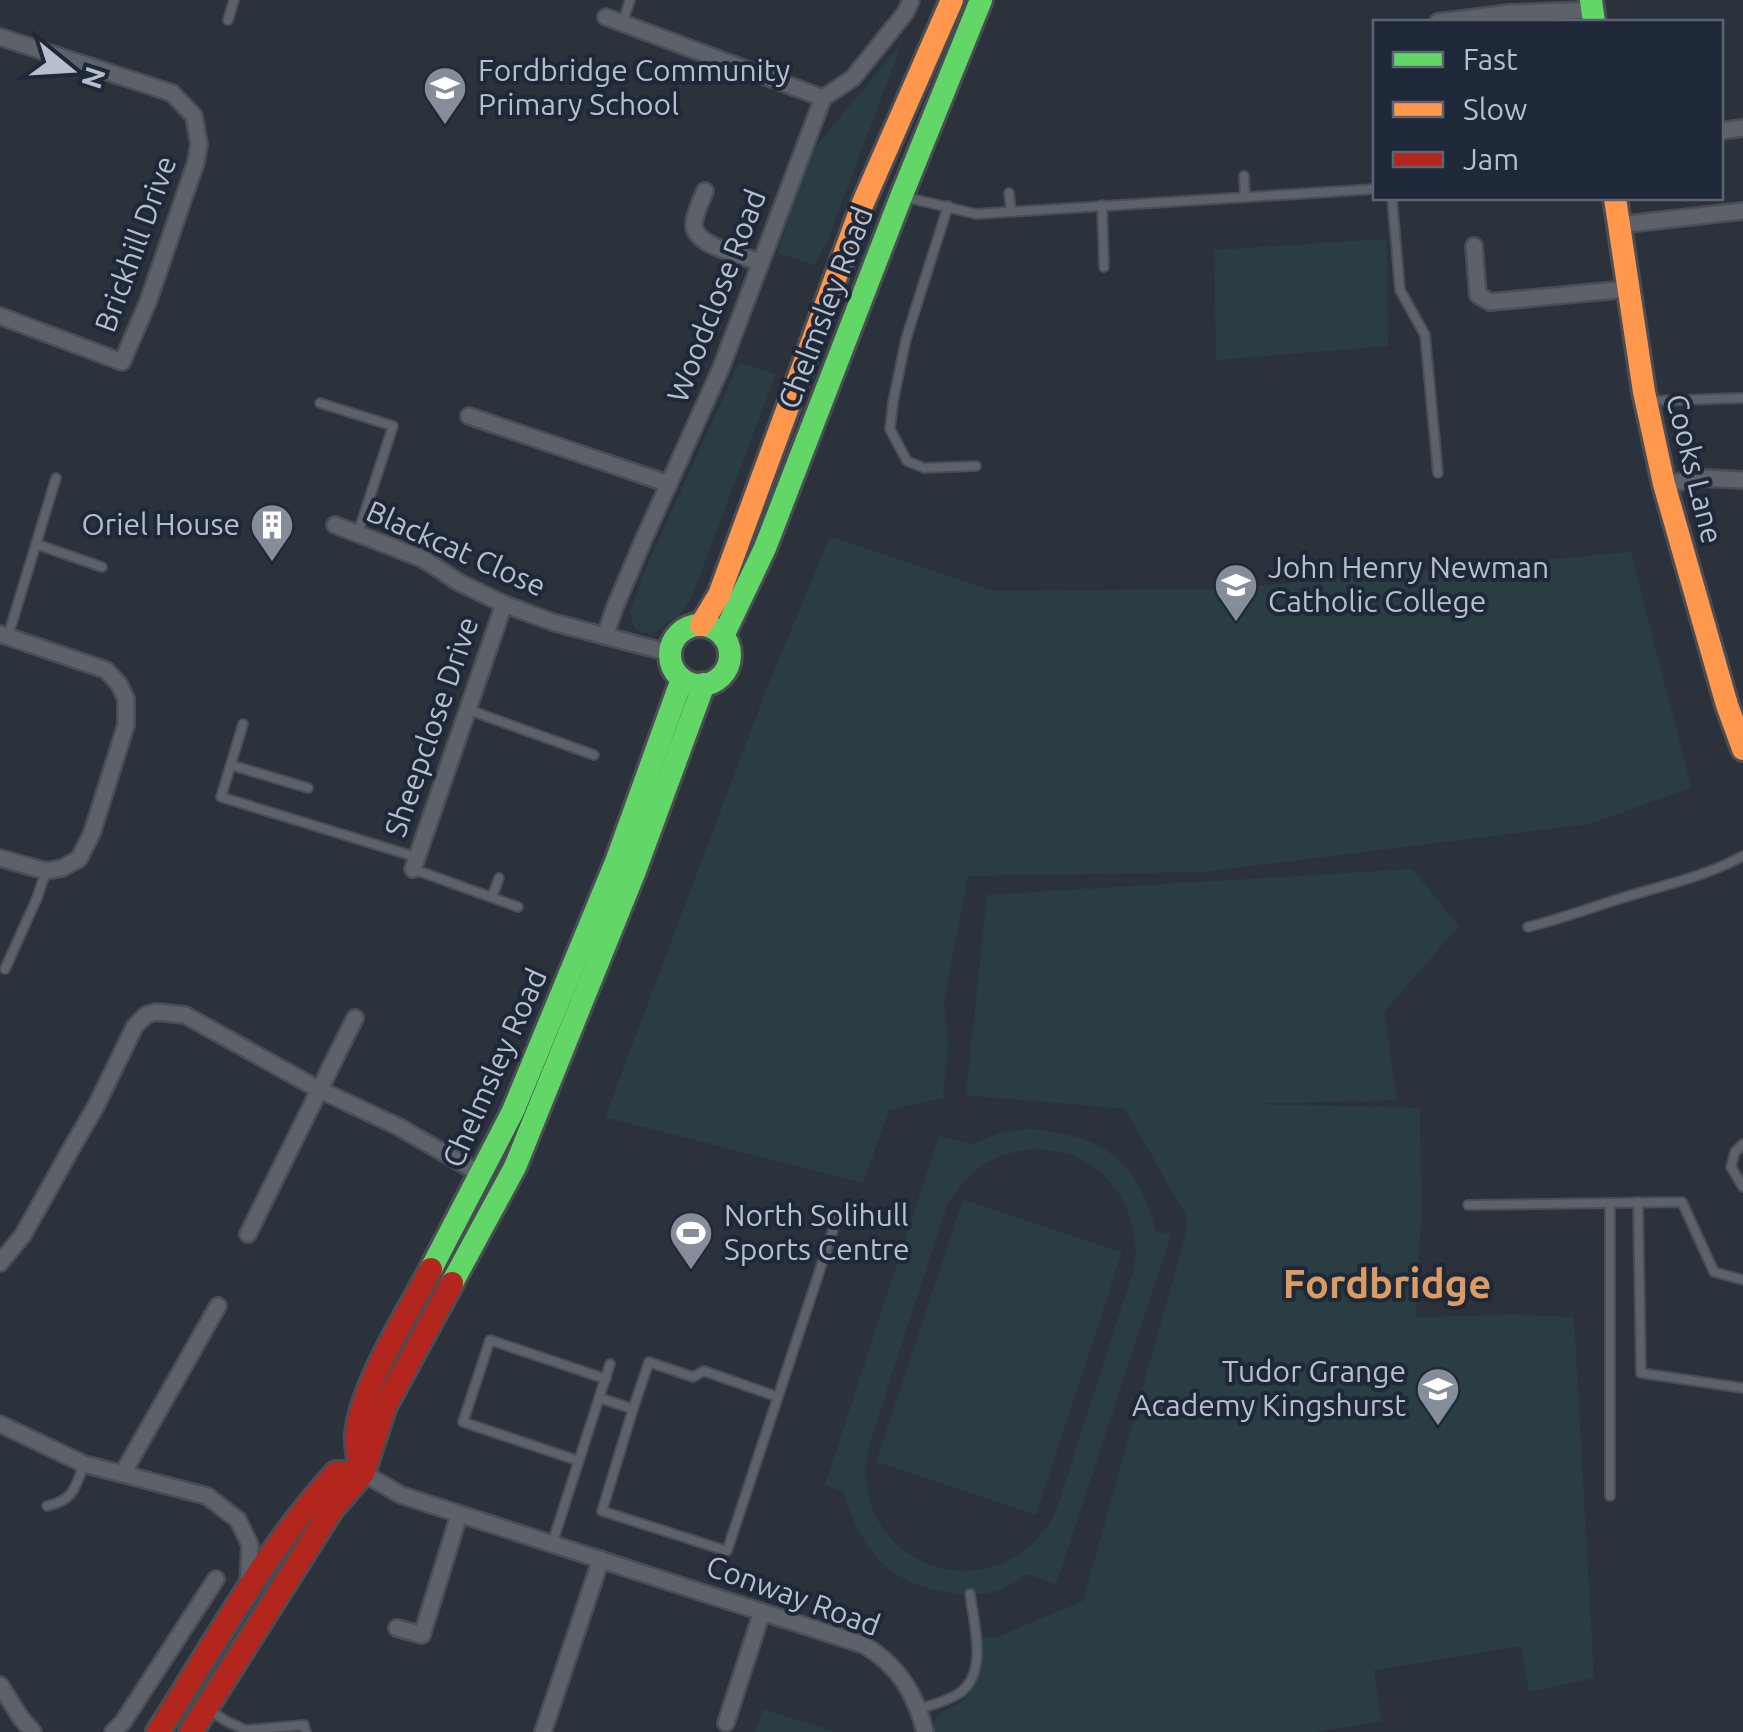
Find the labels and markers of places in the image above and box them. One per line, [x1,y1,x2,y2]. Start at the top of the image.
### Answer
place label: Fordbridge Community Primary School [478,53,790,121]
school or university icon: Fordbridge Community Primary School [422,65,468,126]
building icon: Oriel House [249,502,295,563]
place label: Oriel House [82,507,240,541]
place label: John Henry Newman Catholic College [1268,550,1549,618]
school or university icon: John Henry Newman Catholic College [1213,562,1259,623]
place label: North Solihull Sports Centre [724,1198,910,1266]
sports icon: North Solihull Sports Centre [668,1210,714,1271]
place label: Tudor Grange Academy Kingshurst [1132,1354,1406,1422]
school or university icon: Tudor Grange Academy Kingshurst [1415,1366,1461,1427]

